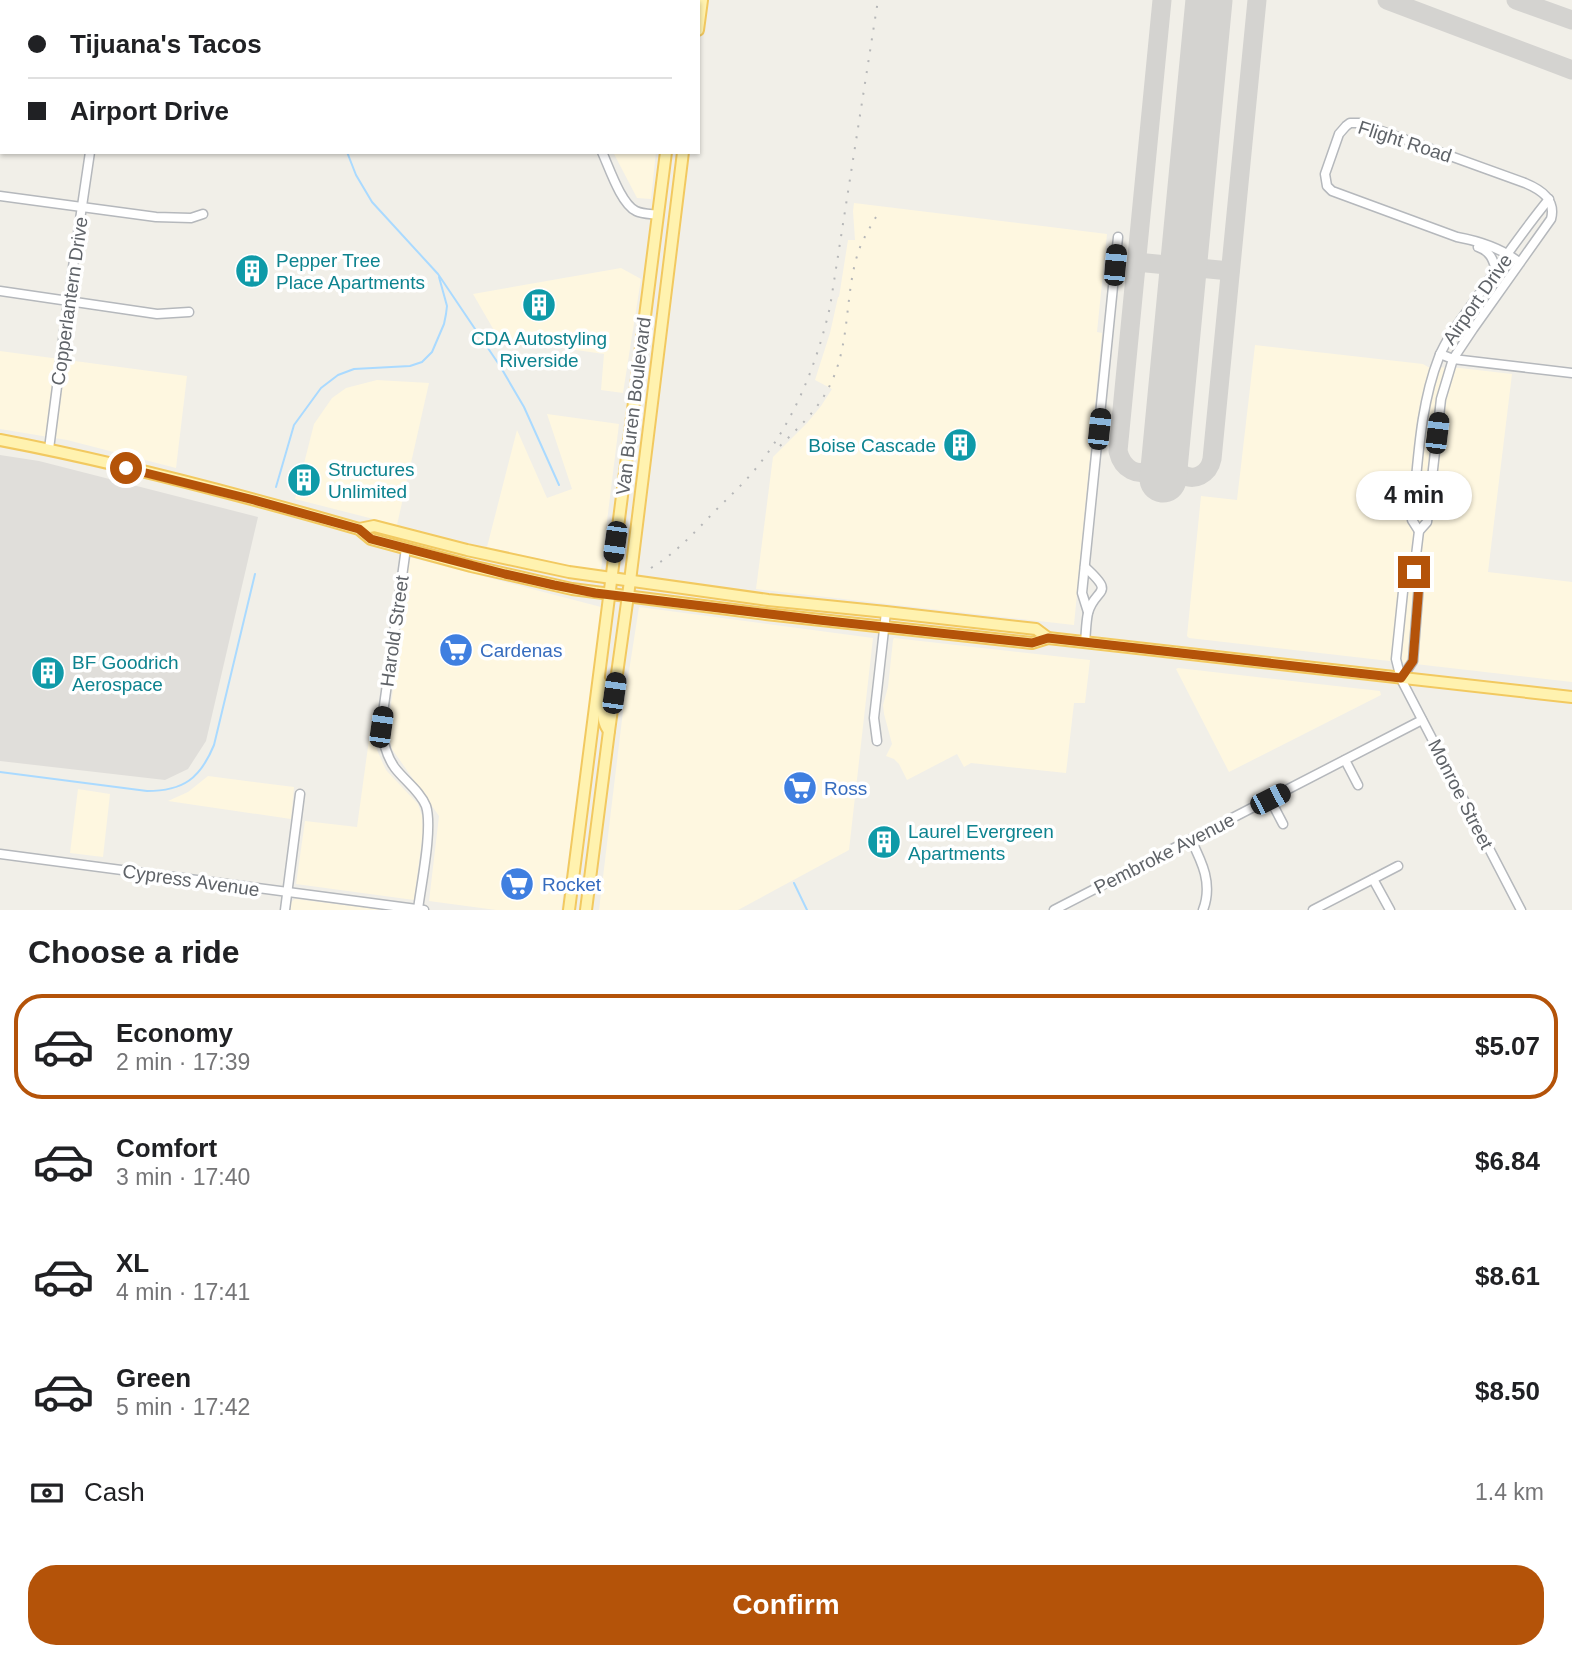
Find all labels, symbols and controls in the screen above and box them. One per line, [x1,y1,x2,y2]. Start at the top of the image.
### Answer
text: Tijuana's Tacos [70,29,262,59]
text: Airport Drive [70,96,229,126]
street label: Flight Road [1355,116,1454,166]
street label: Copperlantern Drive [47,215,92,387]
car [1103,243,1128,287]
place label: Pepper Tree Place Apartments [276,250,425,293]
street label: Airport Drive [1439,250,1516,349]
building icon: Pepper Tree Place Apartments [233,252,271,290]
building icon: CDA Autostyling Riverside [520,286,558,324]
street label: Van Buren Boulevard [612,316,655,496]
place label: CDA Autostyling Riverside [471,328,607,371]
car [1087,407,1112,451]
car [1425,411,1450,455]
building icon: Boise Cascade [941,426,979,464]
place label: Boise Cascade [808,435,936,456]
route start [110,452,142,484]
place label: Structures Unlimited [328,459,415,502]
building icon: Structures Unlimited [285,461,323,499]
callout: 4 min [1356,470,1472,520]
text: 4 min [1384,482,1444,508]
car [602,520,629,564]
route end [1398,556,1430,588]
street label: Harold Street [376,573,413,688]
supermarket icon: Cardenas [437,631,475,669]
place label: Cardenas [480,640,562,661]
place label: BF Goodrich Aerospace [72,652,179,695]
building icon: BF Goodrich Aerospace [29,654,67,692]
car [601,671,628,715]
car [368,705,395,749]
street label: Monroe Street [1424,736,1498,853]
supermarket icon: Ross [781,769,819,807]
place label: Ross [824,778,867,799]
car [1247,780,1294,818]
street label: Pembroke Avenue [1090,809,1238,898]
place label: Laurel Evergreen Apartments [908,821,1054,864]
building icon: Laurel Evergreen Apartments [865,823,903,861]
street label: Cypress Avenue [121,860,261,900]
supermarket icon: Rocket [498,865,536,903]
place label: Rocket [542,874,602,895]
text: Choose a ride [28,934,240,970]
icon: car [32,1015,95,1078]
text: Economy [116,1018,233,1048]
text: $5.07 [1475,1031,1540,1061]
text: 2 min · 17:39 [116,1049,250,1075]
icon: car [32,1130,95,1193]
text: Comfort [116,1133,217,1163]
text: $6.84 [1475,1146,1540,1176]
text: 3 min · 17:40 [116,1164,250,1190]
icon: car [32,1245,95,1308]
text: XL [116,1248,149,1278]
text: $8.61 [1475,1261,1540,1291]
text: 4 min · 17:41 [116,1279,250,1305]
icon: car [32,1360,95,1423]
text: Green [116,1363,191,1393]
text: $8.50 [1475,1376,1540,1406]
text: 5 min · 17:42 [116,1394,250,1420]
icon: cash [28,1474,66,1512]
text: Cash [84,1477,145,1507]
text: 1.4 km [1475,1479,1544,1505]
button: Confirm [28,1565,1544,1645]

